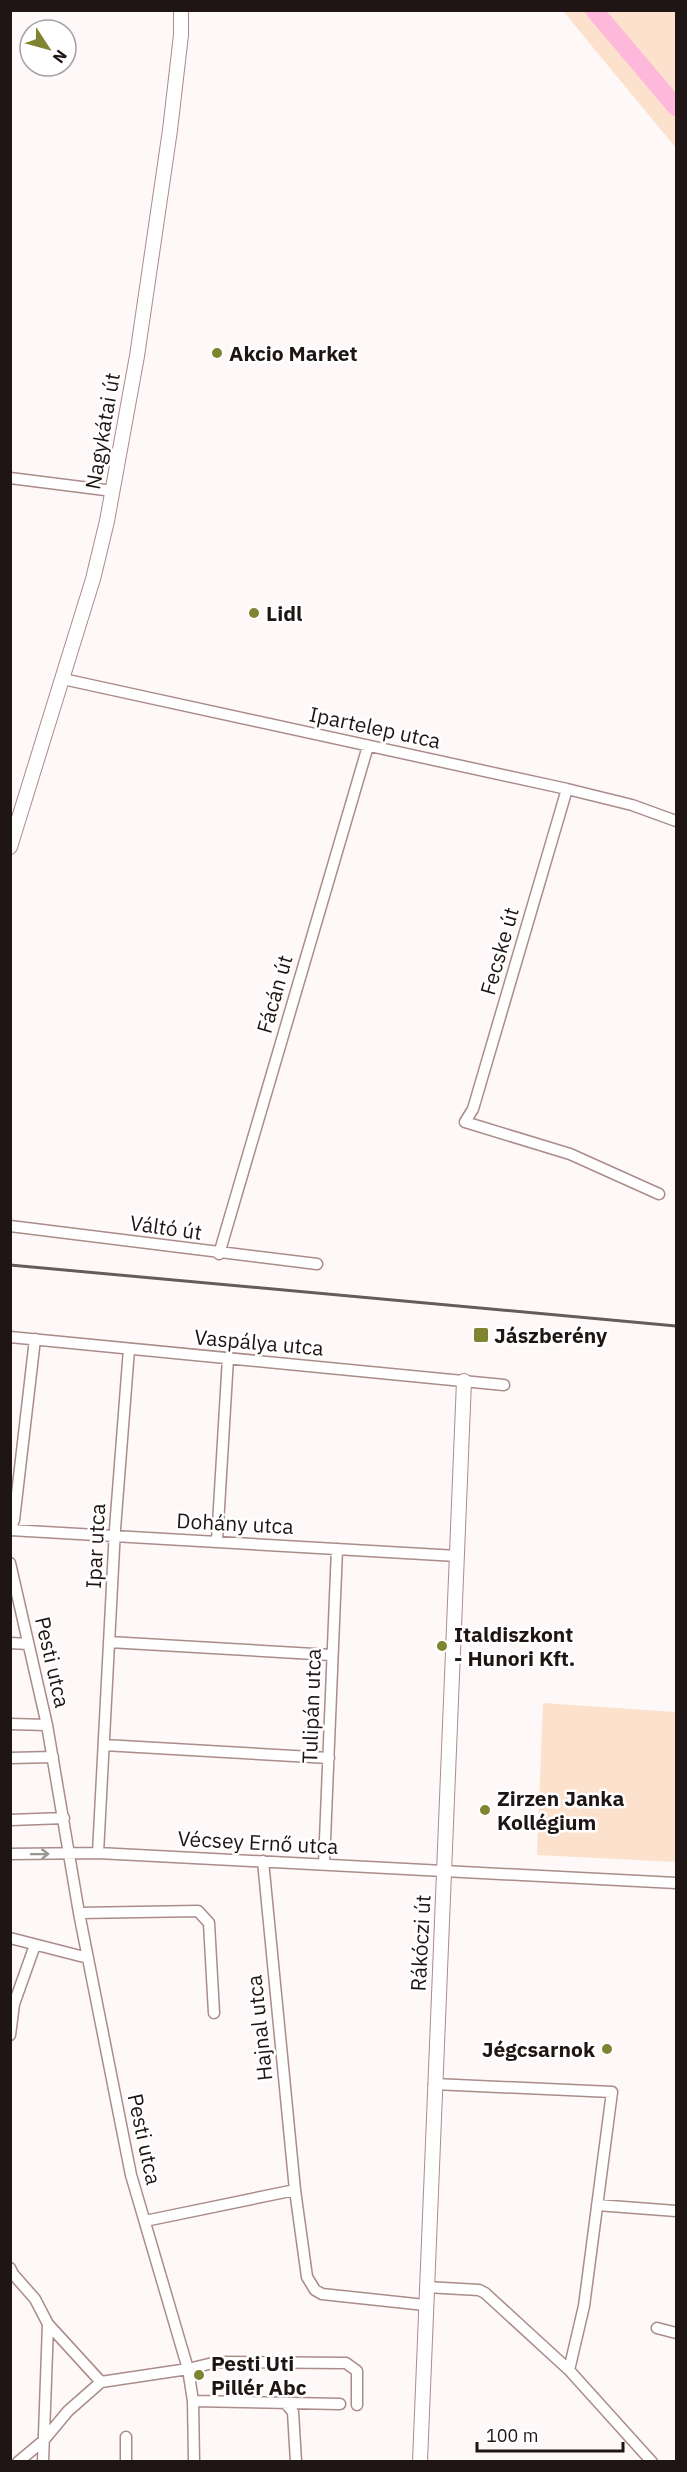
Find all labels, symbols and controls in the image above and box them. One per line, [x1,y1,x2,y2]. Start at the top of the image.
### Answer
north arrow [18,18,78,78]
text: N [49,46,72,67]
place label: Akcio Market [229,339,358,367]
marker: Akcio Market [210,346,224,360]
street label: Nagykátai út [78,370,126,492]
place label: Lidl [266,599,302,627]
marker: Lidl [247,606,261,620]
street label: Ipartelep utca [307,699,443,755]
street label: Fecske út [473,904,525,998]
street label: Fácán út [250,952,298,1036]
street label: Váltó út [128,1208,204,1246]
place label: Jászberény [494,1321,608,1349]
street label: Vaspálya utca [193,1322,325,1362]
marker: Jászberény [472,1326,490,1344]
street label: Ipar utca [79,1503,111,1589]
street label: Dohány utca [176,1506,294,1540]
street label: Pesti utca [29,1614,77,1710]
place label: Italdiszkont - Hunori Kft. [454,1620,575,1672]
marker: Italdiszkont - Hunori Kft. [435,1639,449,1653]
street label: Tulipán utca [295,1648,327,1764]
place label: Zirzen Janka Kollégium [497,1784,624,1836]
marker: Zirzen Janka Kollégium [478,1803,492,1817]
street label: Vécsey Ernő utca [177,1824,339,1860]
one-way arrow [29,1848,49,1860]
street label: Rákóczi út [403,1894,437,1992]
street label: Hajnal utca [240,1974,278,2082]
place label: Jégcsarnok [482,2035,596,2063]
marker: Jégcsarnok [600,2042,614,2056]
street label: Pesti utca [122,2091,168,2187]
place label: Pesti Uti Pillér Abc [211,2349,307,2401]
marker: Pesti Uti Pillér Abc [192,2368,206,2382]
scale bar [477,2415,622,2453]
text: 100 m [486,2424,538,2447]

